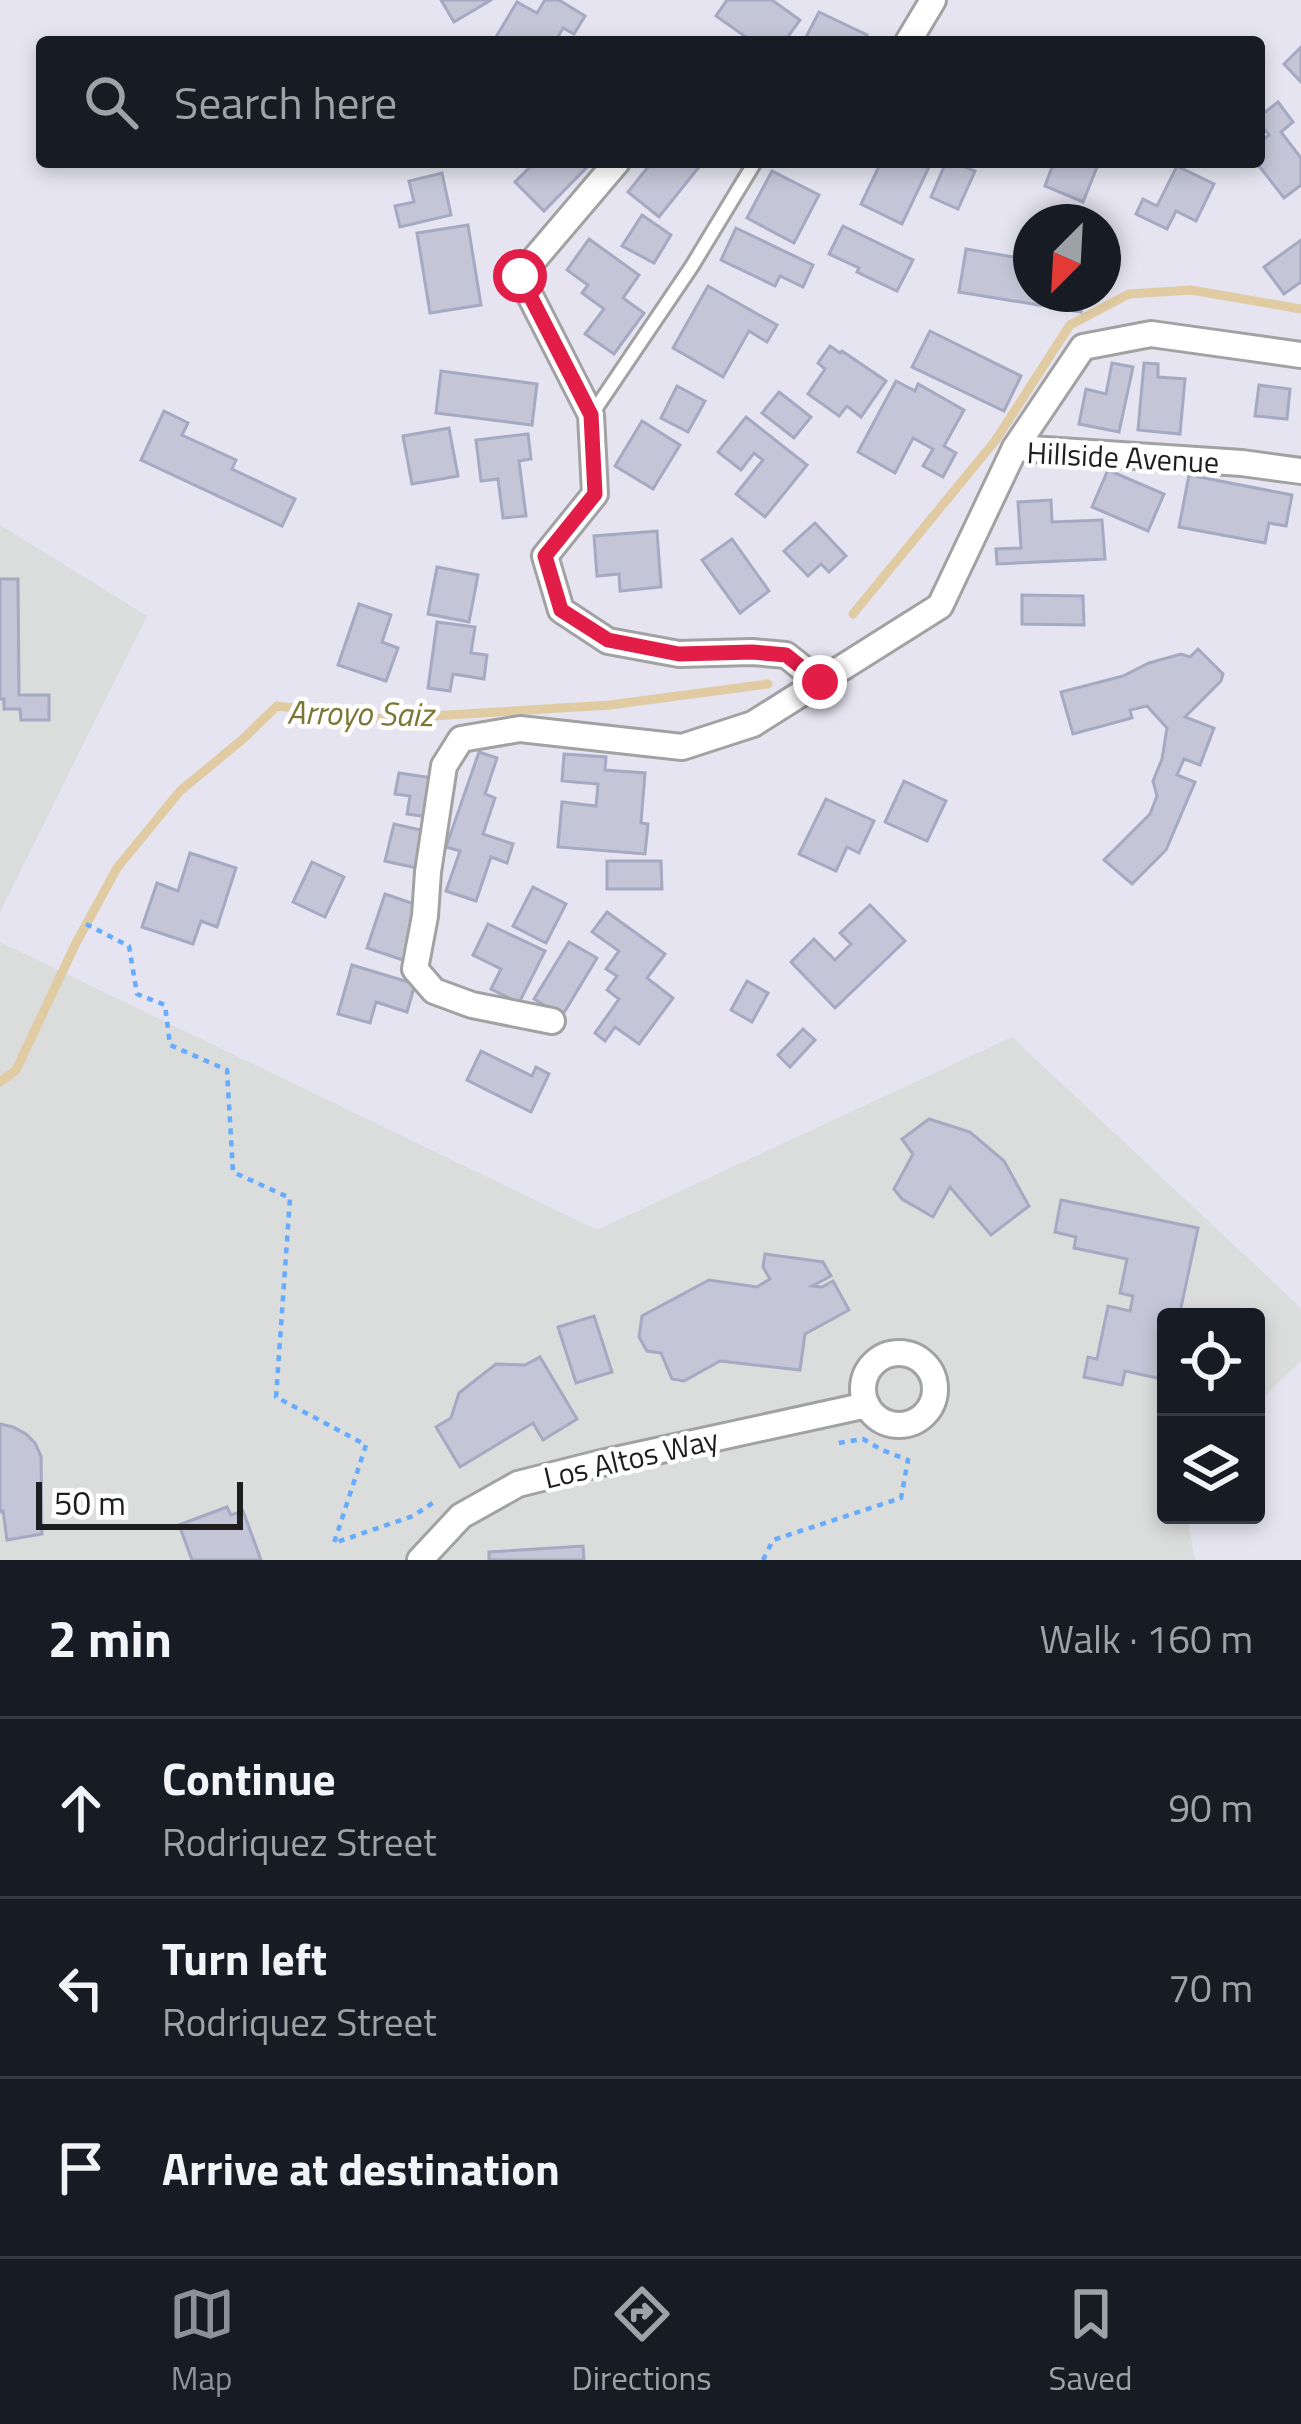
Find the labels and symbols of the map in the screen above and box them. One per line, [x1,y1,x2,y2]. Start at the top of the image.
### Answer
north arrow [1013,204,1121,312]
route start [493,249,547,303]
street label: Hillside Avenue [1026,429,1220,485]
route end [793,655,847,709]
water label: Arroyo Saiz [286,687,437,739]
street label: Los Altos Way [539,1416,723,1500]
scale bar [36,1476,243,1529]

